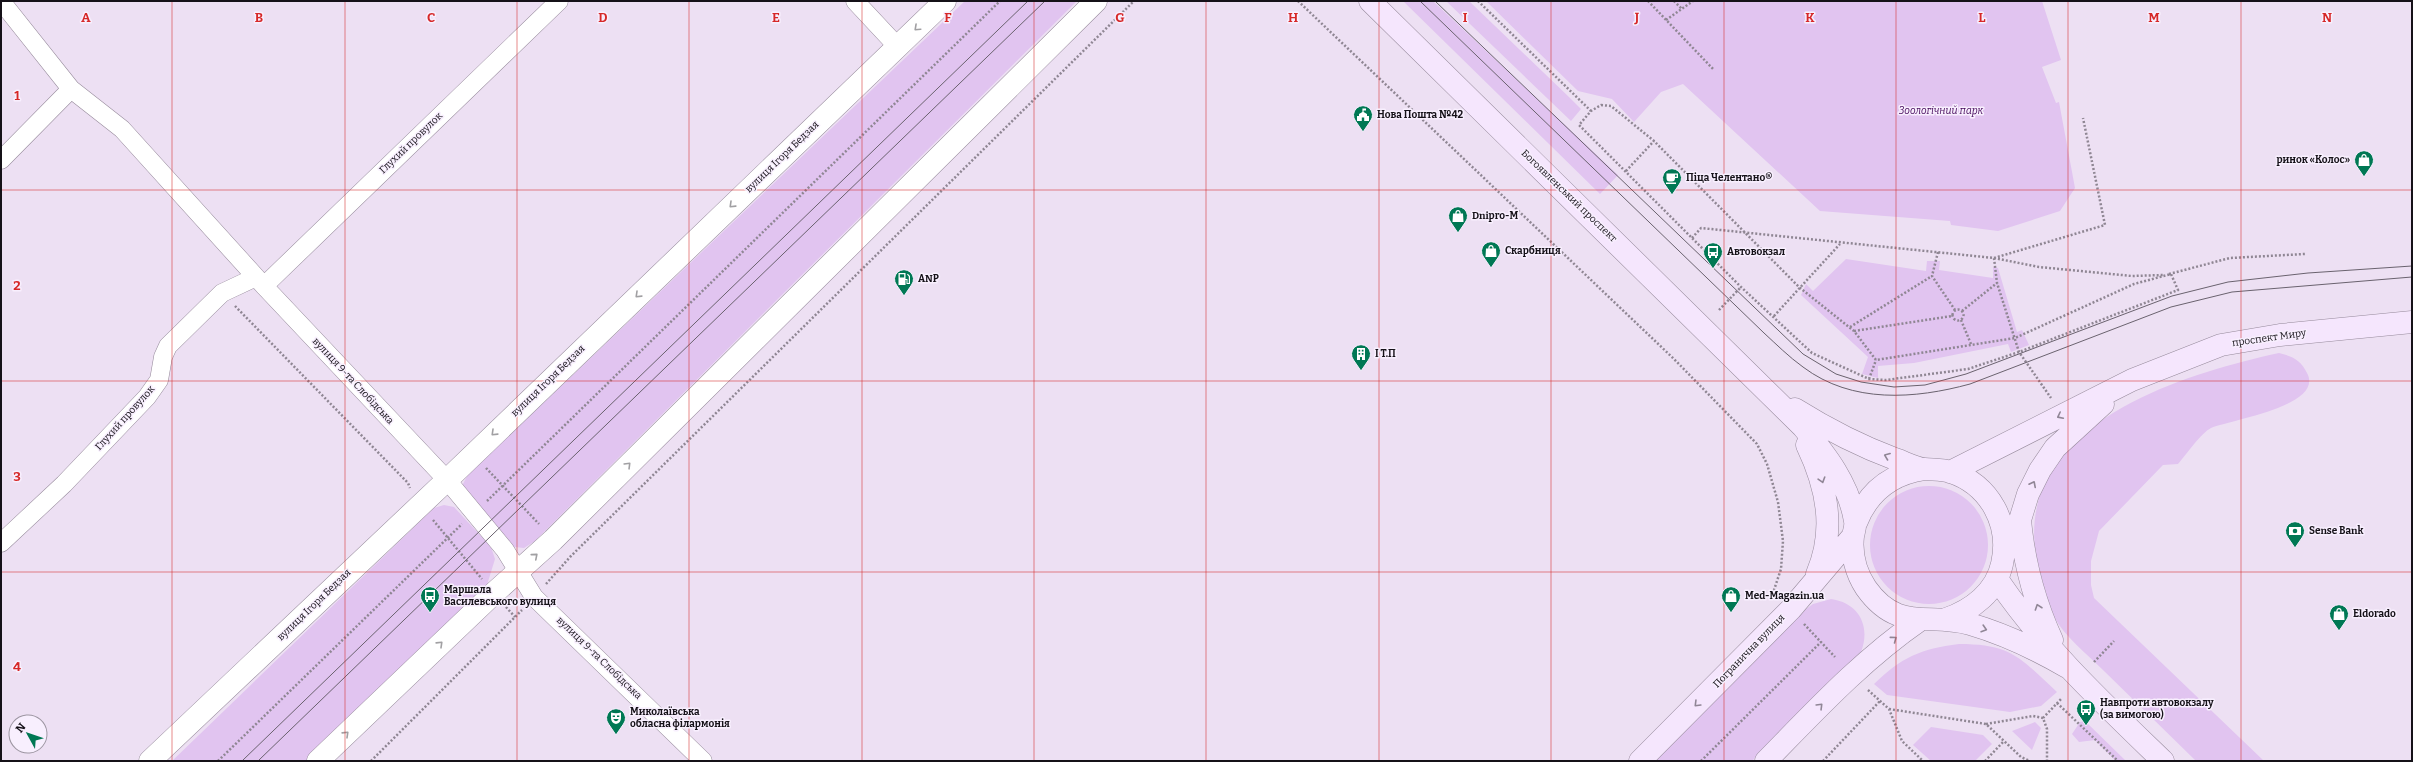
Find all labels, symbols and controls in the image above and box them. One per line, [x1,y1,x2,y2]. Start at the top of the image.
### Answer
text: A [81,10,91,25]
text: B [255,10,263,25]
text: C [427,10,435,25]
text: D [598,10,608,25]
text: E [772,10,780,25]
text: F [944,10,952,25]
text: G [1115,10,1125,25]
text: H [1288,10,1298,25]
text: I [1463,10,1468,25]
text: J [1634,10,1640,25]
text: K [1805,10,1815,25]
text: L [1978,10,1986,25]
text: M [2148,10,2160,25]
text: N [2322,10,2332,25]
one-way arrow [914,23,922,30]
text: 1 [14,88,20,103]
public building icon: Нова Пошта №42 [1352,104,1374,132]
park label: Зоологічний парк [1899,105,1984,117]
place label: Нова Пошта №42 [1377,109,1464,121]
street label: Глухий провулок [377,110,445,176]
street label: вулиця Ігоря Бедзая [743,118,822,195]
street label: Богоявленський проспект [1519,147,1619,245]
shop icon: ринок «Колос» [2353,149,2375,177]
place label: ринок «Колос» [2276,154,2350,166]
cafe icon: Піца Челентано® [1661,167,1683,195]
place label: Піца Челентано® [1686,172,1772,184]
one-way arrow [729,200,737,207]
shop icon: Dnipro-M [1447,205,1469,233]
place label: Dnipro-M [1472,210,1518,222]
shop icon: Скарбниця [1480,240,1502,268]
bus stop icon: Автовокзал [1702,241,1724,269]
place label: Скарбниця [1505,245,1561,257]
place label: Автовокзал [1727,246,1786,258]
fuel station icon: ANP [893,268,915,296]
place label: ANP [918,273,939,285]
text: 2 [13,278,21,293]
one-way arrow [635,290,643,298]
street label: проспект Миру [2231,327,2308,349]
street label: вулиця 9-та Слобідська [310,335,397,427]
street label: вулиця Ігоря Бедзая [509,342,588,419]
building icon: І Т.П [1350,343,1372,371]
place label: І Т.П [1375,348,1396,360]
street label: Глухий провулок [93,383,157,453]
one-way arrow [2056,412,2064,419]
one-way arrow [491,428,499,436]
one-way arrow [1884,452,1891,460]
one-way arrow [623,462,631,470]
text: 3 [13,469,21,484]
one-way arrow [1817,477,1825,484]
one-way arrow [2028,481,2036,488]
bank icon: Sense Bank [2284,520,2306,548]
place label: Sense Bank [2309,525,2363,537]
one-way arrow [530,553,538,560]
street label: вулиця Ігоря Бедзая [275,566,354,643]
place label: Маршала Василевського вулиця [444,584,556,608]
bus stop icon: Маршала Василевського вулиця [419,585,441,613]
shop icon: Med-Magazin.ua [1720,585,1742,613]
place label: Med-Magazin.ua [1745,590,1824,602]
one-way arrow [2034,603,2042,610]
shop icon: Eldorado [2328,603,2350,631]
place label: Eldorado [2353,608,2396,620]
street label: Погранична вулиця [1711,611,1788,690]
street label: вулиця 9-та Слобідська [554,613,645,702]
one-way arrow [1980,624,1987,632]
one-way arrow [1889,637,1896,644]
one-way arrow [435,641,443,649]
text: 4 [13,659,21,674]
place label: Навпроти автовокзалу (за вимогою) [2100,697,2214,721]
bus stop icon: Навпроти автовокзалу (за вимогою) [2075,698,2097,726]
one-way arrow [1694,699,1702,707]
one-way arrow [1815,703,1823,711]
place label: Миколаївська обласна філармонія [630,706,730,730]
theatre icon: Миколаївська обласна філармонія [605,707,627,735]
north arrow [8,714,48,754]
text: N [13,720,29,735]
one-way arrow [341,731,349,739]

